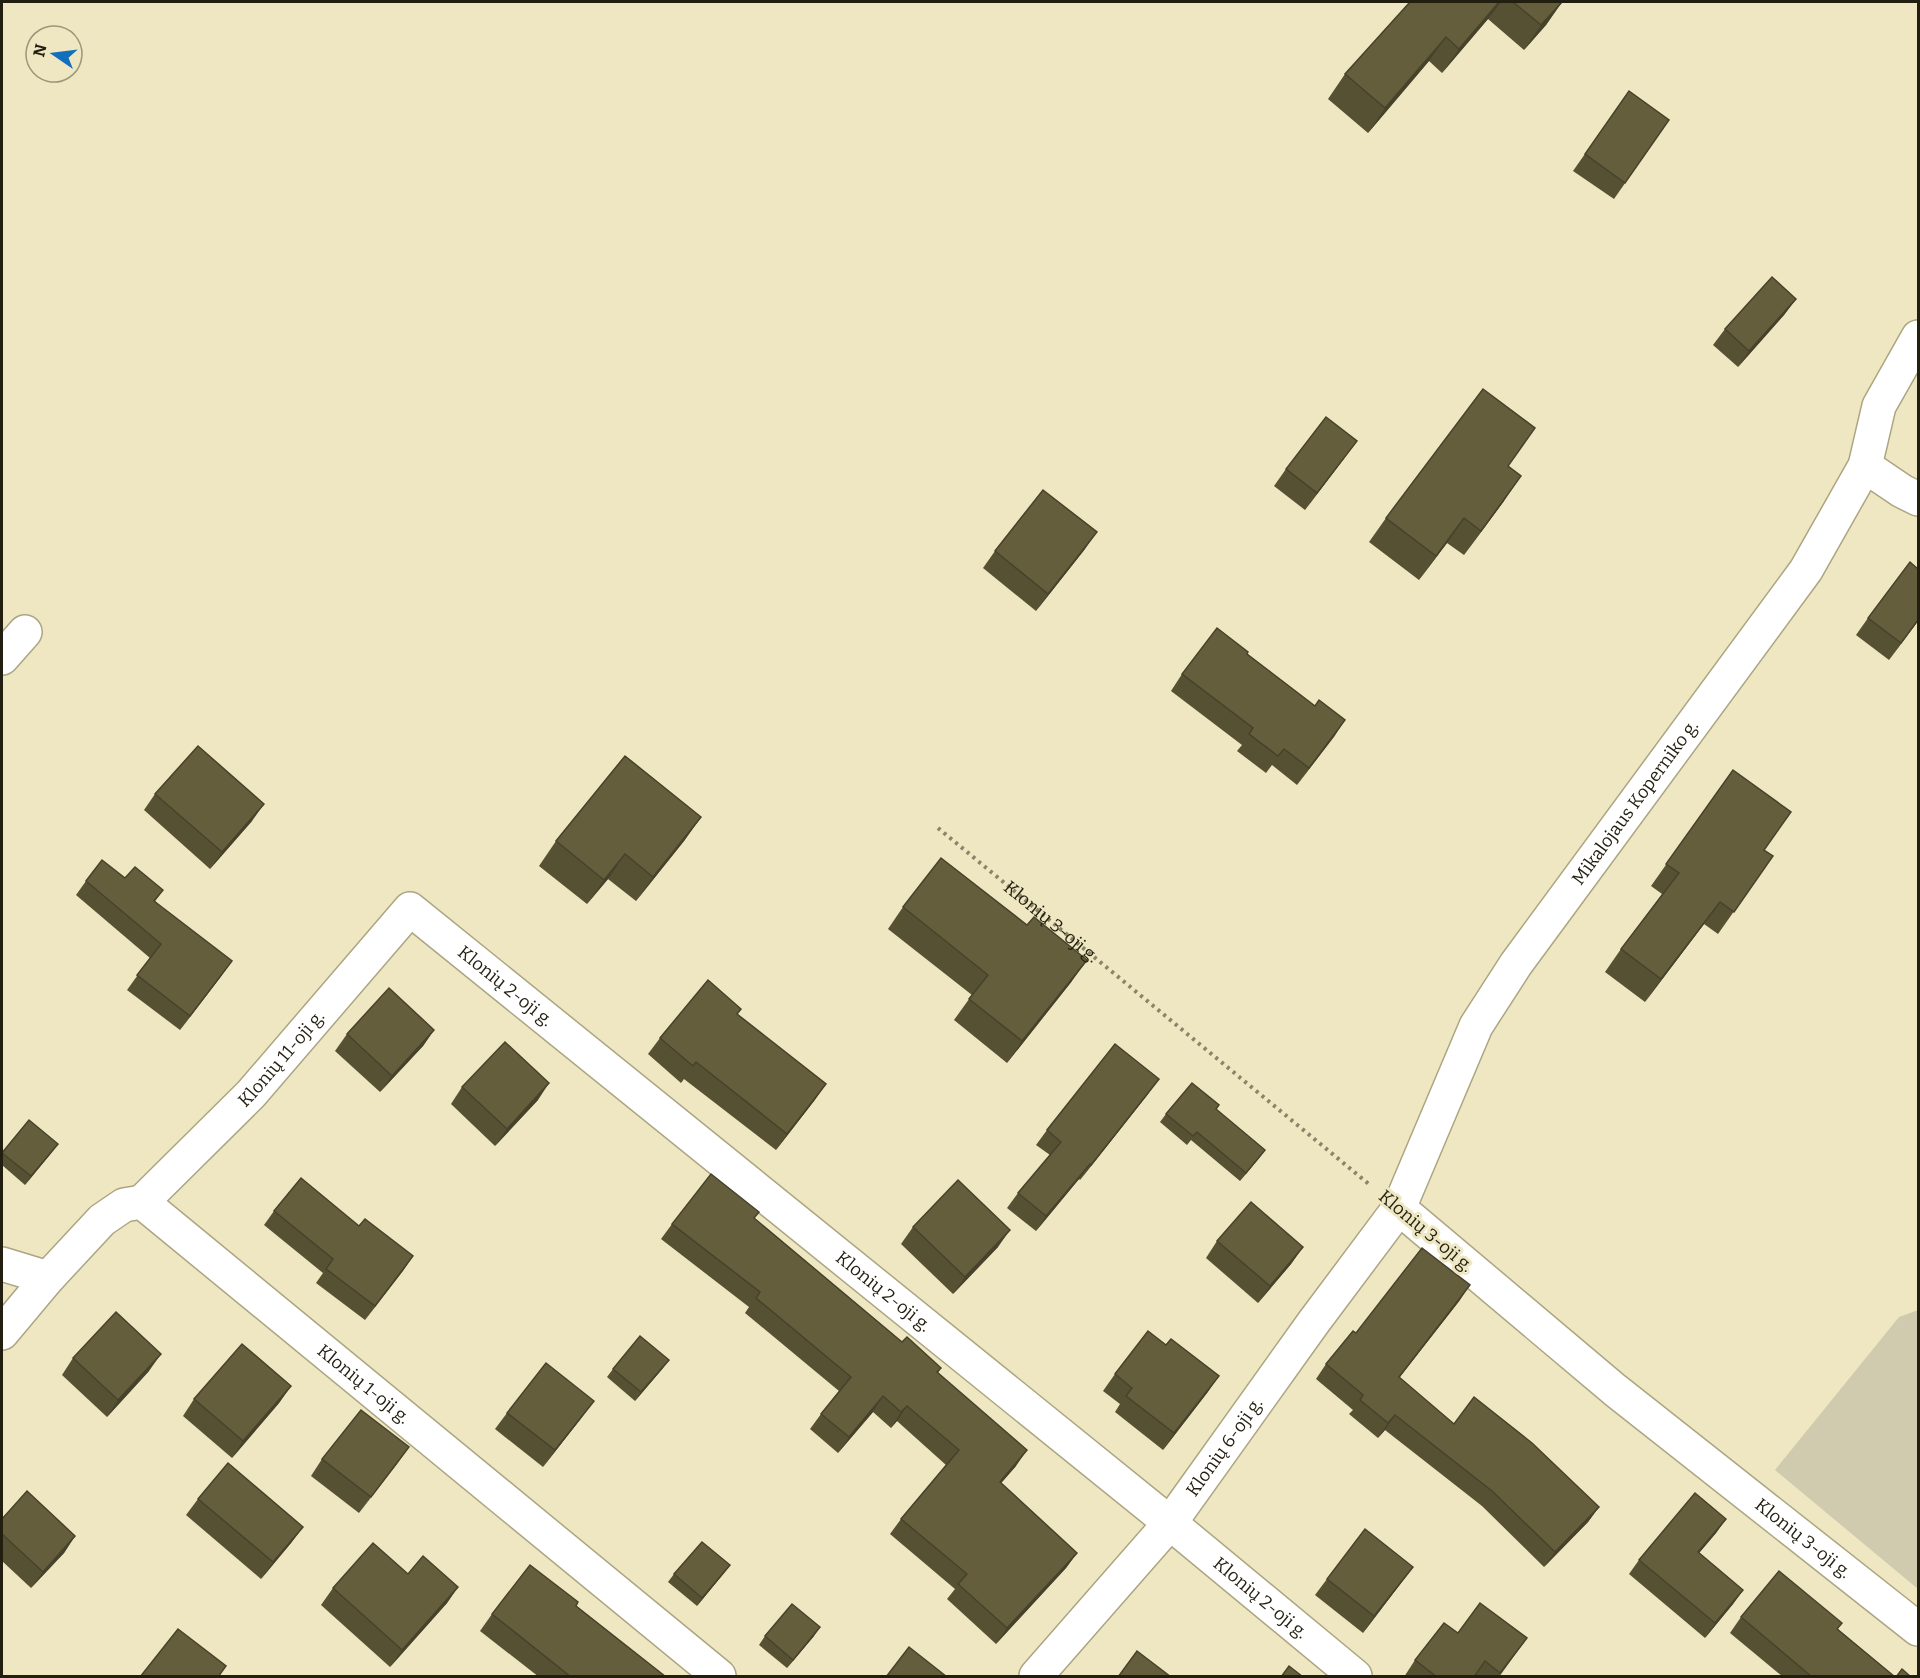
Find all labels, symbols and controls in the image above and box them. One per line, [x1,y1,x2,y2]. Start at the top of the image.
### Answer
north arrow [24,24,84,84]
text: N [29,42,51,59]
street label: Mikalojaus Koperniko g. [1567,715,1703,889]
street label: Klonių 3-oji g. [999,876,1103,967]
street label: Klonių 2-oji g. [453,941,557,1031]
street label: Klonių 11-oji g. [233,1006,329,1112]
street label: Klonių 3-oji g. [1374,1185,1478,1277]
street label: Klonių 2-oji g. [831,1246,935,1336]
street label: Klonių 1-oji g. [313,1340,414,1429]
street label: Klonių 6-oji g. [1182,1393,1267,1501]
street label: Klonių 3-oji g. [1751,1494,1856,1583]
street label: Klonių 2-oji g. [1209,1553,1312,1643]

